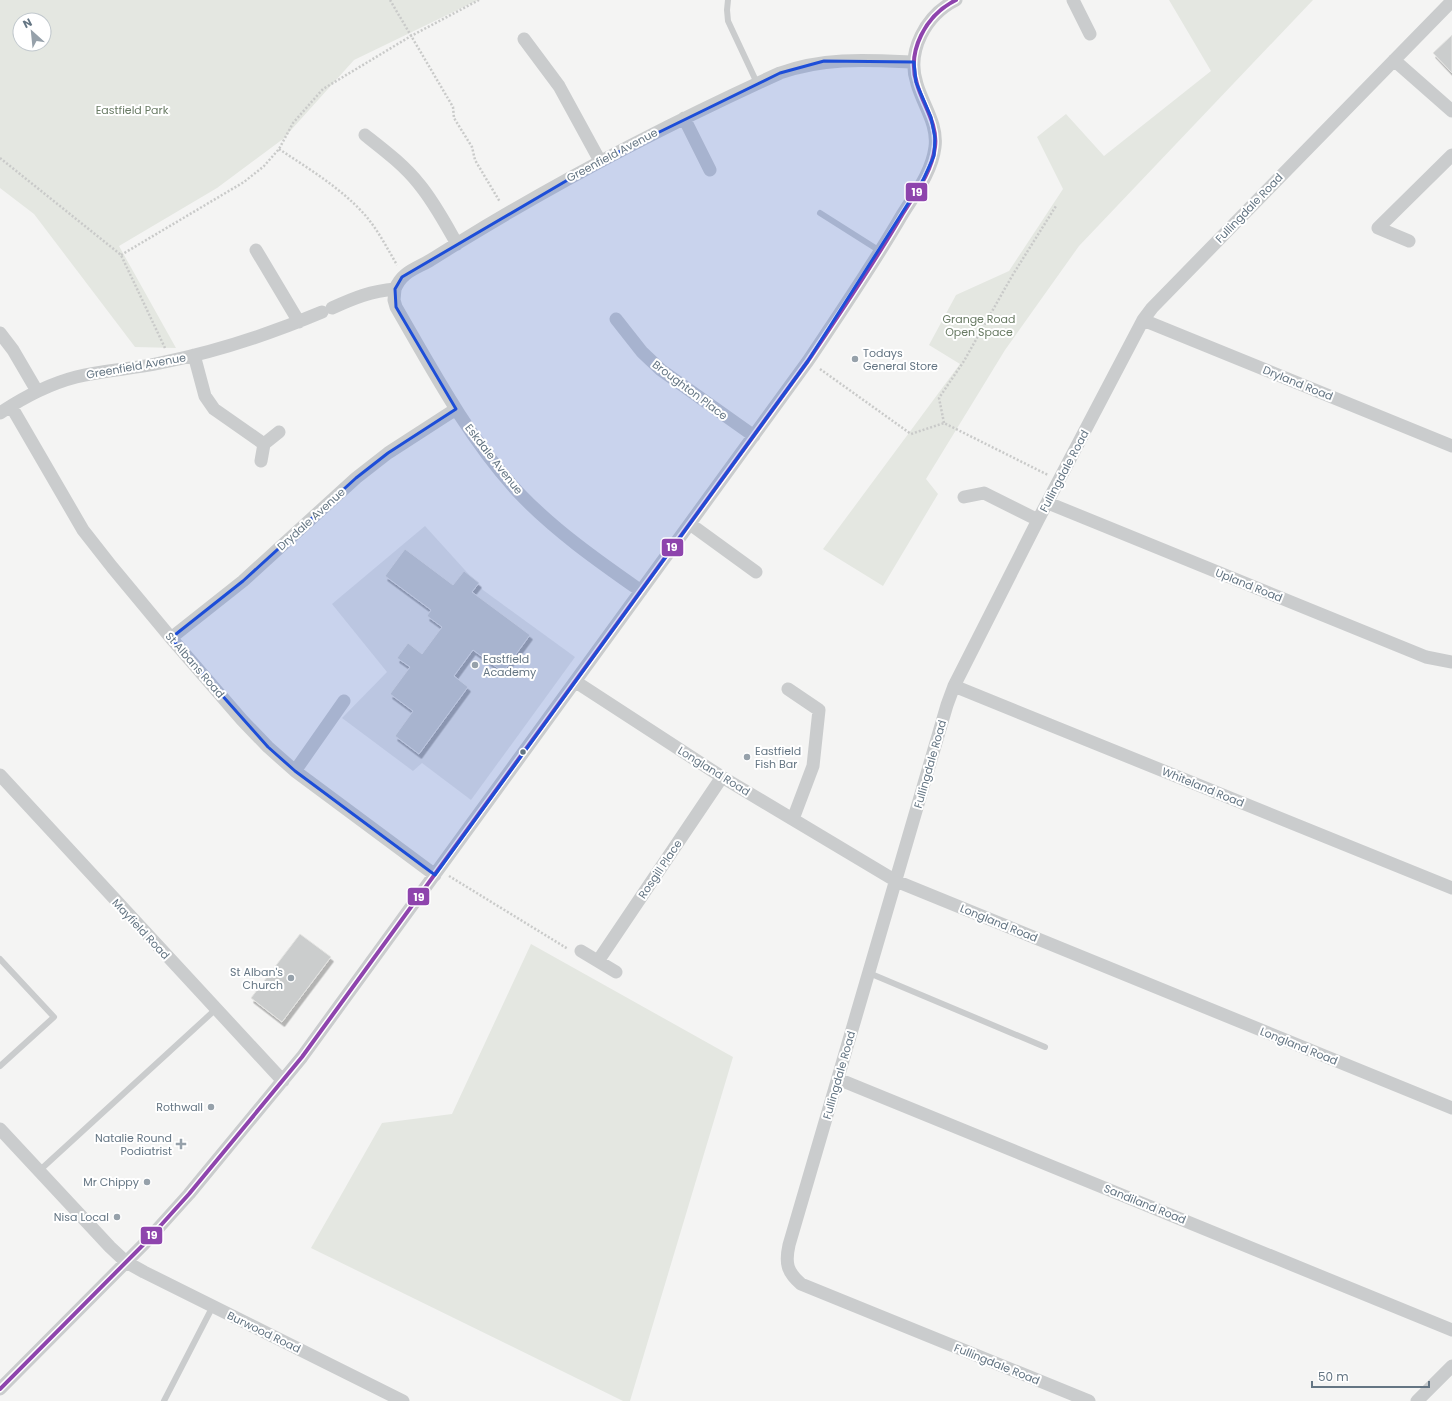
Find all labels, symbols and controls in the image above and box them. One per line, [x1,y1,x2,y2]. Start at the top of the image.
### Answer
north arrow [12,12,52,52]
text: N [20,14,35,32]
park label: Eastfield Park [96,102,169,118]
street label: Greenfield Avenue [564,124,660,186]
street label: Fullingdale Road [1212,170,1286,246]
line badge: 19 [905,182,928,202]
text: 19 [912,184,923,200]
park label: Grange Road Open Space [943,311,1015,340]
place label: Todays General Store [863,345,938,374]
street label: Greenfield Avenue [85,349,187,383]
marker: Todays General Store [850,354,860,364]
street label: Broughton Place [649,356,731,424]
street label: Dryland Road [1261,362,1335,404]
street label: Eskdale Avenue [461,420,527,498]
street label: Fullingdale Road [1036,427,1092,515]
street label: Drydale Avenue [273,484,349,554]
line badge: 19 [661,538,684,557]
text: 19 [667,539,678,555]
street label: Upland Road [1213,564,1285,606]
street label: St Albans Road [162,629,228,701]
place label: Eastfield Academy [483,651,537,680]
marker: Eastfield Academy [470,660,480,670]
street label: Fullingdale Road [910,718,950,810]
street label: Longland Road [675,742,753,800]
place label: Eastfield Fish Bar [755,743,801,772]
unlabelled marker [518,747,528,757]
marker: Eastfield Fish Bar [742,752,752,762]
street label: Whiteland Road [1159,763,1247,811]
street label: Rosgill Place [634,836,686,902]
line badge: 19 [407,887,430,906]
text: 19 [414,889,425,905]
street label: Mayfield Road [109,895,173,963]
street label: Longland Road [958,900,1040,946]
place label: St Alban's Church [230,964,283,993]
marker: St Alban's Church [286,973,296,983]
street label: Longland Road [1258,1023,1340,1069]
street label: Fullingdale Road [819,1029,859,1121]
place label: Rothwall [156,1099,203,1115]
marker: Rothwall [206,1102,216,1112]
place label: Natalie Round Podiatrist [95,1130,172,1159]
marker: Natalie Round Podiatrist [175,1138,187,1150]
place label: Mr Chippy [83,1174,140,1190]
marker: Mr Chippy [142,1177,152,1187]
street label: Sandiland Road [1102,1180,1188,1228]
place label: Nisa Local [54,1209,109,1225]
marker: Nisa Local [112,1212,122,1222]
line badge: 19 [140,1226,163,1245]
text: 19 [147,1227,158,1243]
street label: Burwood Road [225,1307,303,1357]
street label: Fullingdale Road [952,1340,1042,1388]
scale bar [1312,1363,1429,1389]
text: 50 m [1318,1368,1349,1385]

